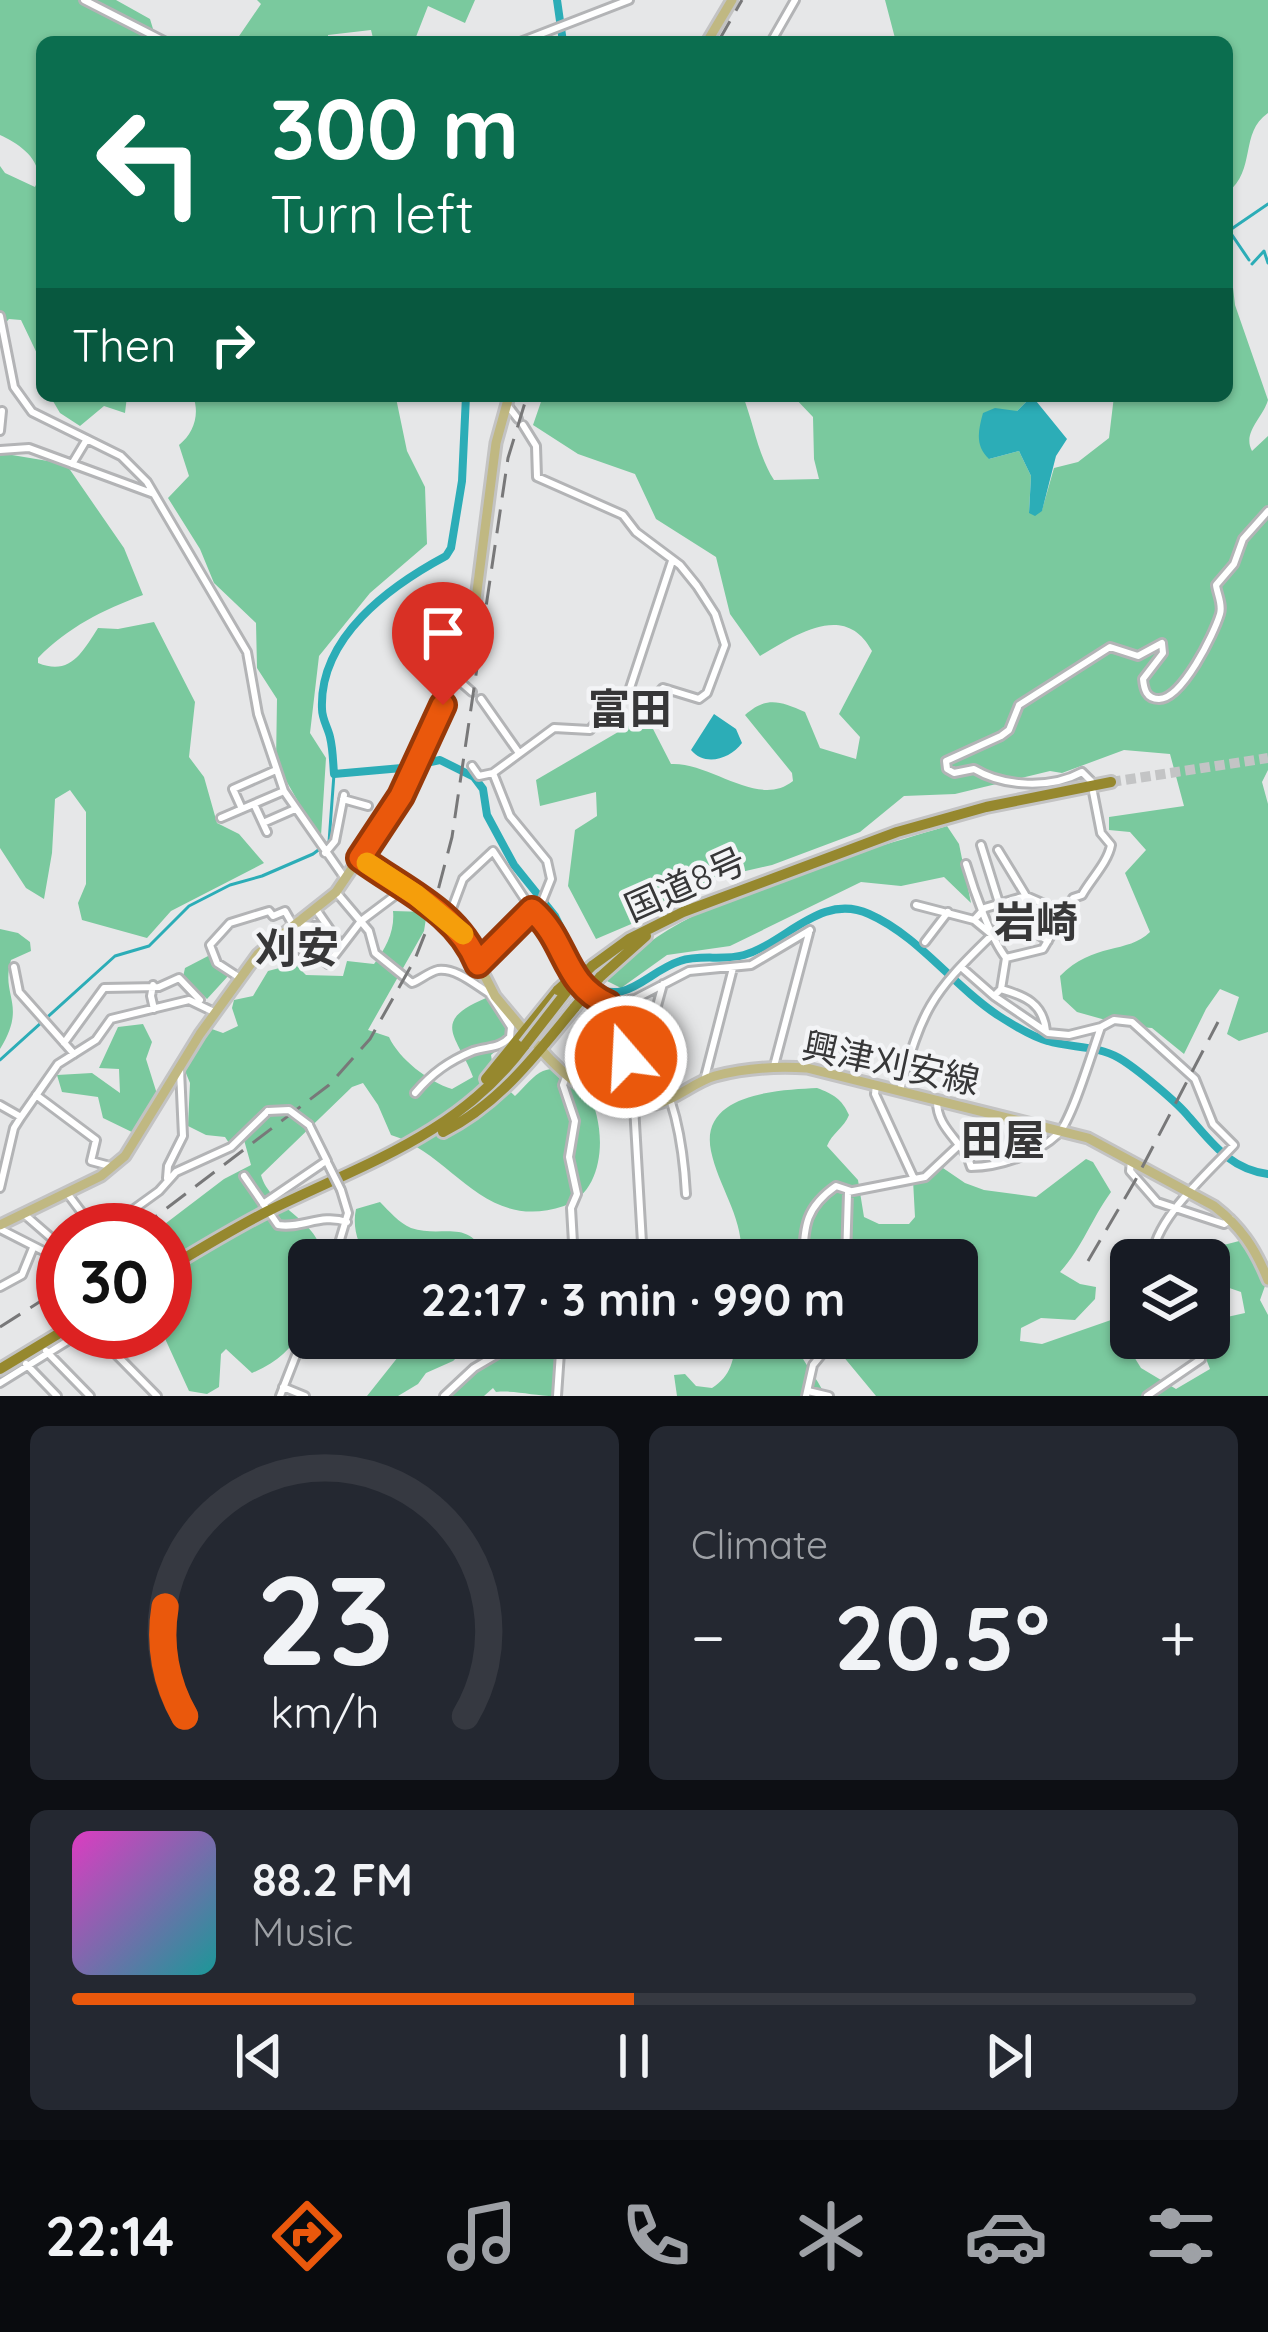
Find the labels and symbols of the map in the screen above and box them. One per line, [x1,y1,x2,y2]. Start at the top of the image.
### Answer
pin [392,582,494,705]
district label: 富田 [588,682,672,735]
street label: 国道8号 [617,837,752,930]
district label: 岩崎 [994,895,1078,948]
district label: 刈安 [255,921,339,974]
position arrow [563,994,689,1120]
street label: 興津刈安線 [798,1022,984,1103]
district label: 田屋 [961,1113,1045,1166]
speed limit sign: 30 [36,1203,192,1359]

